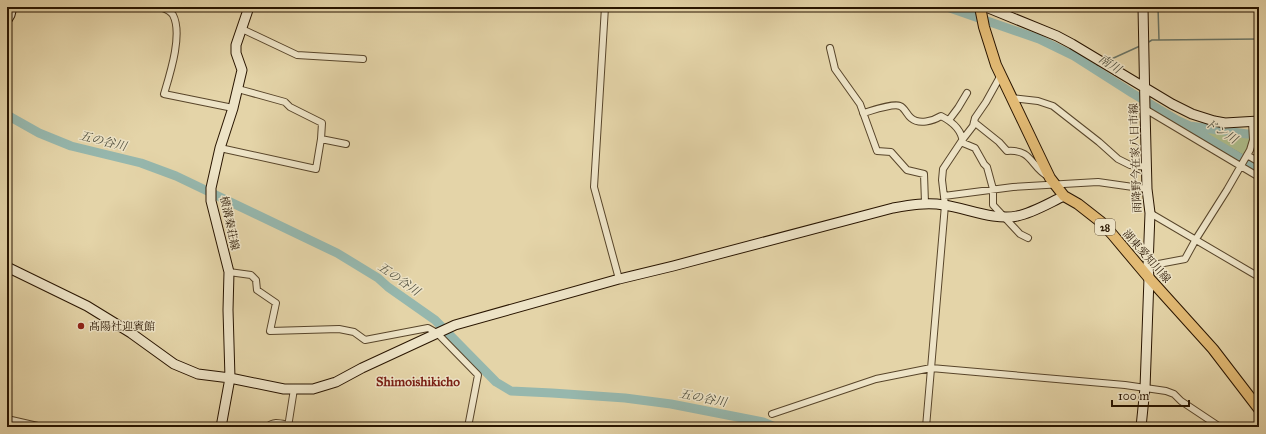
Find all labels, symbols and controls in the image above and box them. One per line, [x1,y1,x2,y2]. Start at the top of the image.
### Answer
water label: 南川 [1096,52,1126,77]
street label: 雨降野今在家八日市線 [1127,103,1144,213]
water label: ドン川 [1202,116,1242,148]
water label: 五の谷川 [78,128,130,154]
street label: 横溝秦荘線 [217,195,242,251]
road number: 28 [1095,219,1115,235]
street label: 湖東愛知川線 [1120,227,1173,285]
water label: 五の谷川 [375,259,424,300]
place label: 髙陽社迎賓館 [89,320,155,333]
marker: 髙陽社迎賓館 [76,321,86,331]
district label: Shimoishikicho [376,374,460,390]
scale bar [1112,382,1189,408]
water label: 五の谷川 [678,387,730,410]
text: 100 m [1118,389,1149,403]

